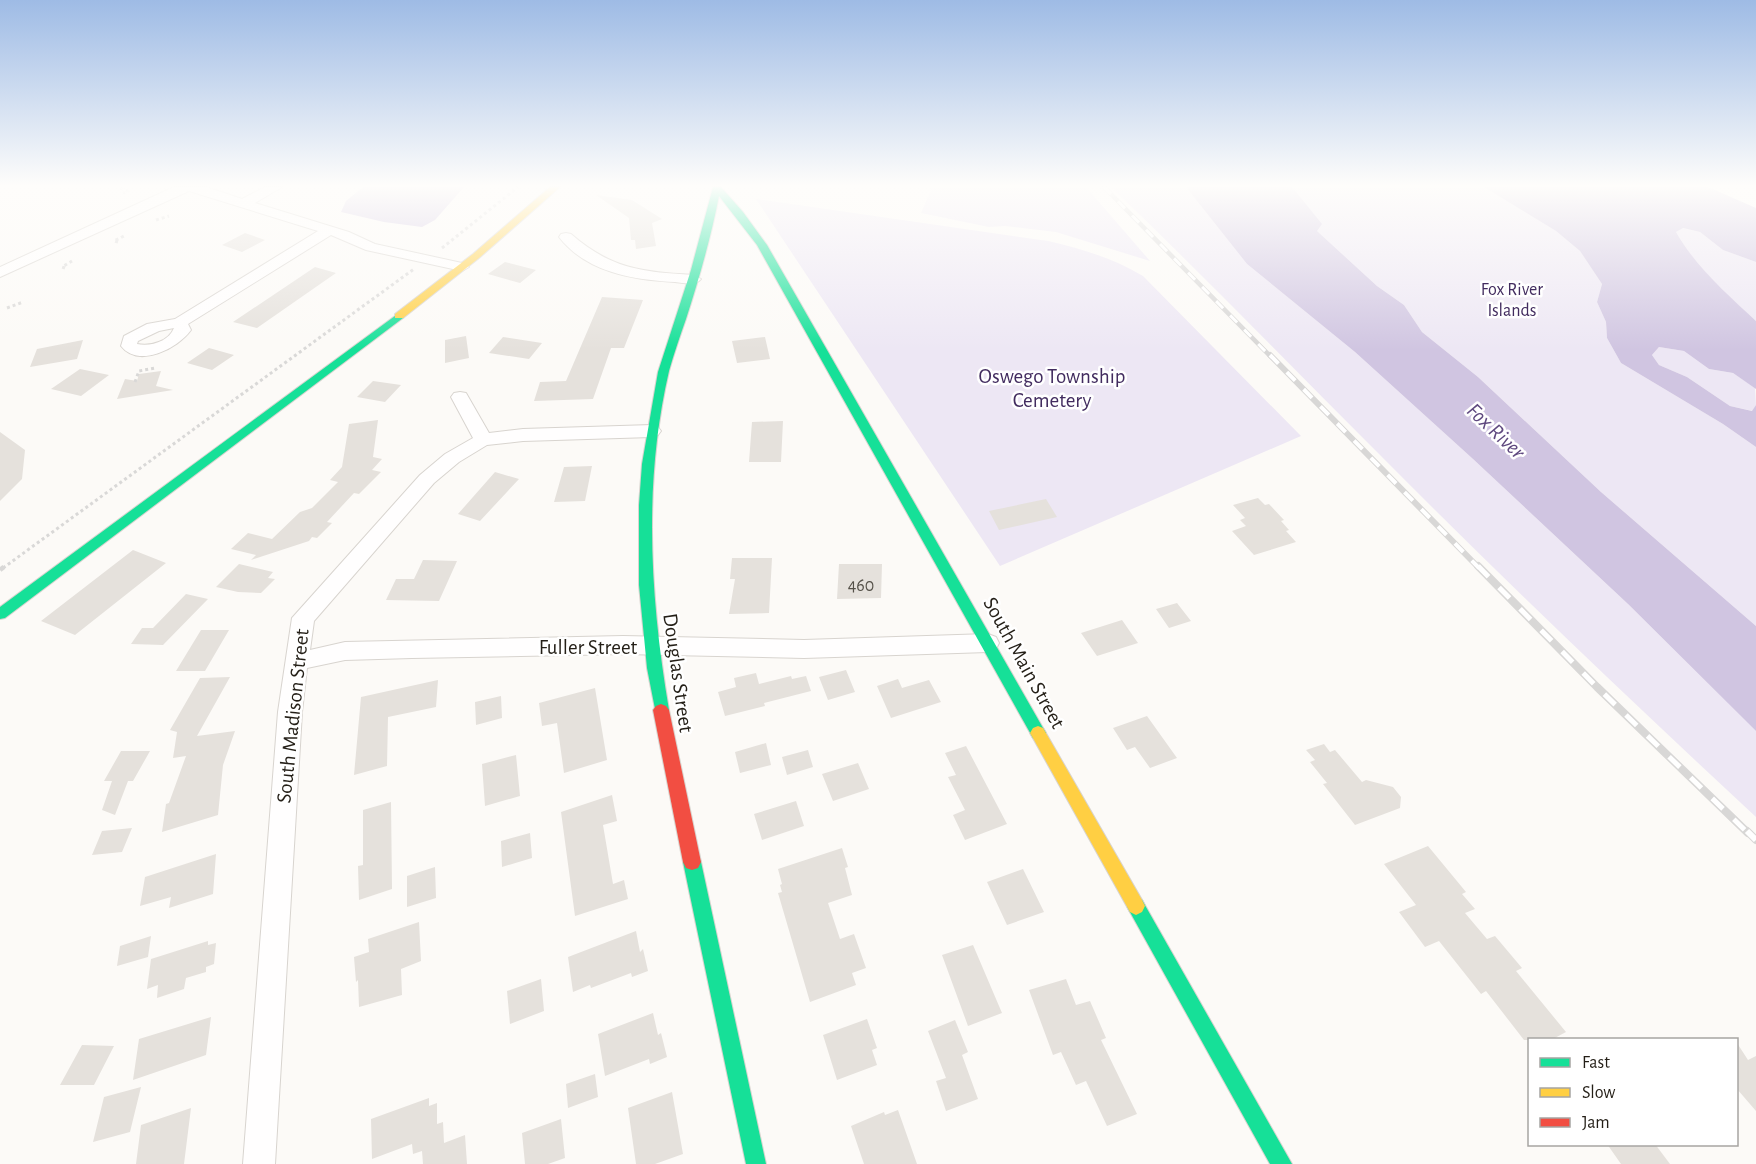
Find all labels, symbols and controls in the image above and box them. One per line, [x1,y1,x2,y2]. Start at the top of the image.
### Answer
park label: Fox River Islands [1481,281,1543,320]
park label: Oswego Township Cemetery [979,366,1125,411]
water label: Fox River [1463,399,1530,464]
house number: 460 [848,577,874,595]
street label: South Main Street [979,594,1069,732]
street label: Douglas Street [659,612,697,734]
street label: South Madison Street [273,627,313,804]
street label: Fuller Street [539,637,638,658]
legend [1528,1038,1738,1146]
text: Fast [1582,1054,1610,1072]
text: Slow [1582,1084,1615,1102]
text: Jam [1582,1114,1610,1132]

